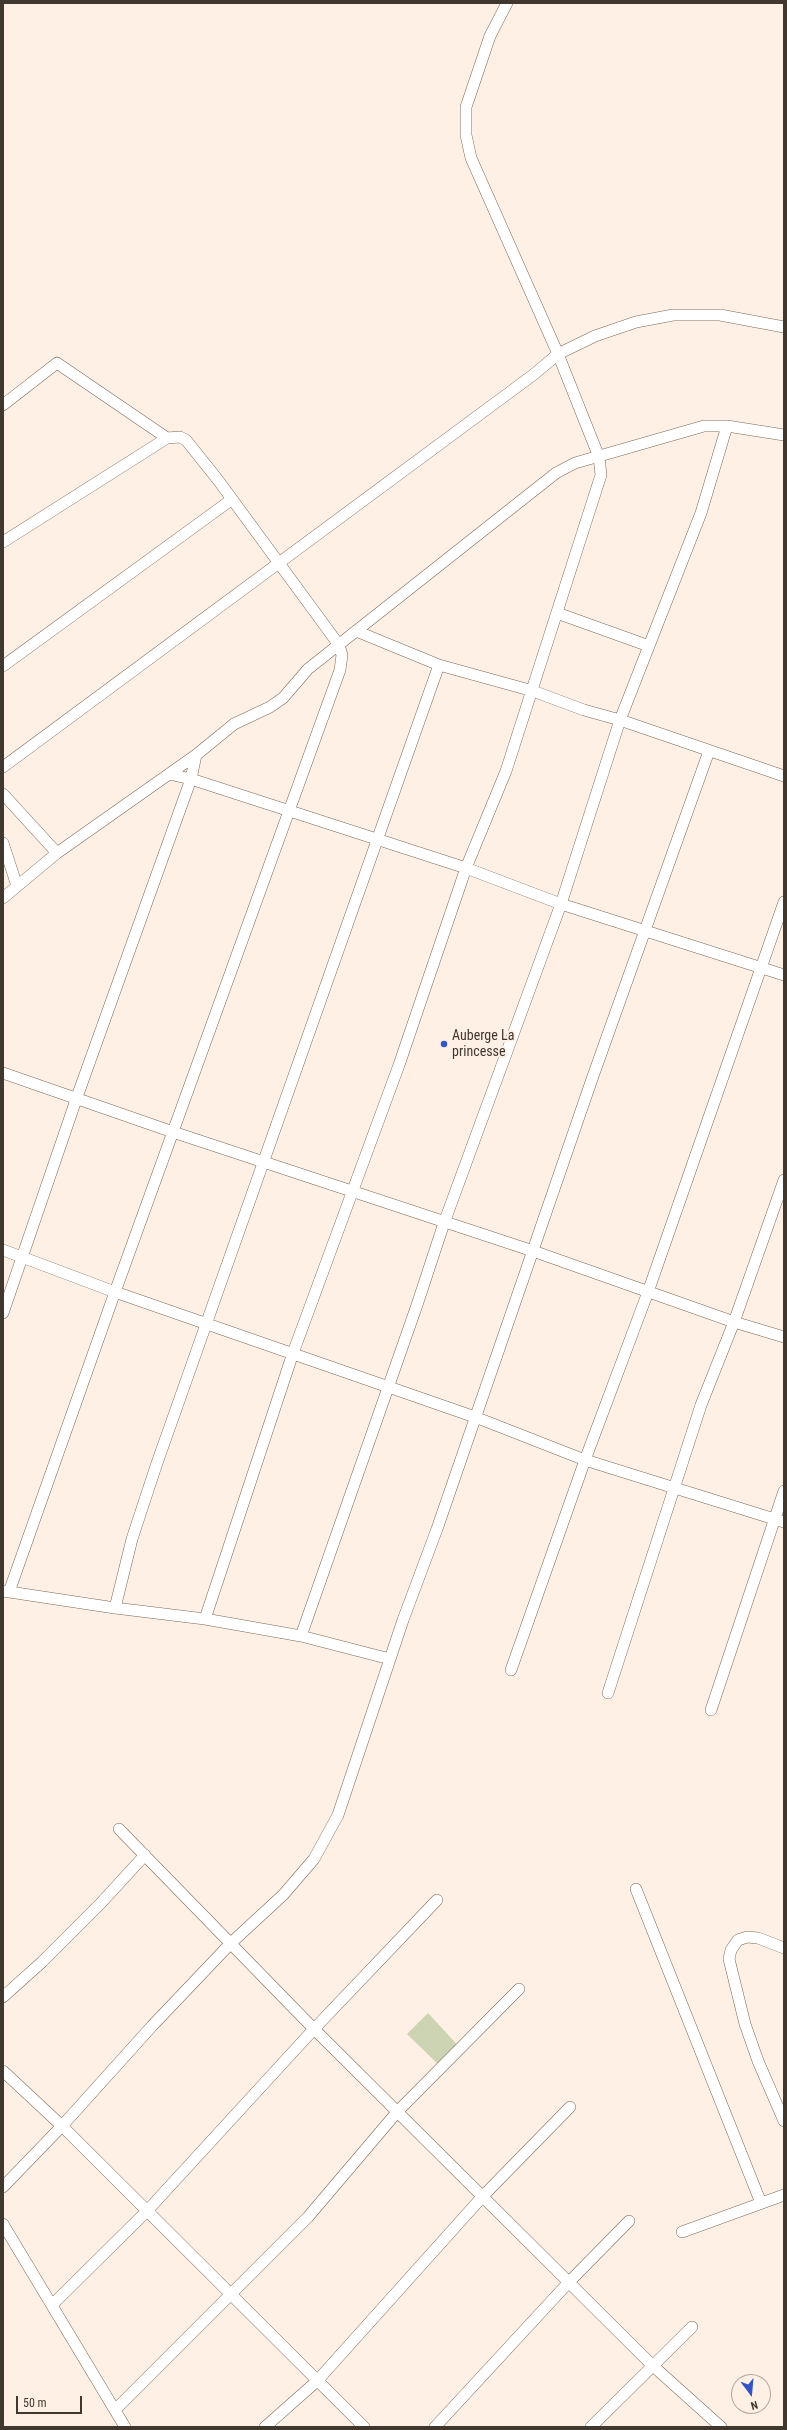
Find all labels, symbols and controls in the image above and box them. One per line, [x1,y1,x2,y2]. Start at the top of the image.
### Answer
place label: Auberge La princesse [452,1028,514,1060]
marker: Auberge La princesse [439,1039,449,1049]
north arrow [731,2374,771,2414]
scale bar [18,2388,84,2414]
text: 50 m [23,2396,47,2410]
text: N [749,2398,759,2412]

